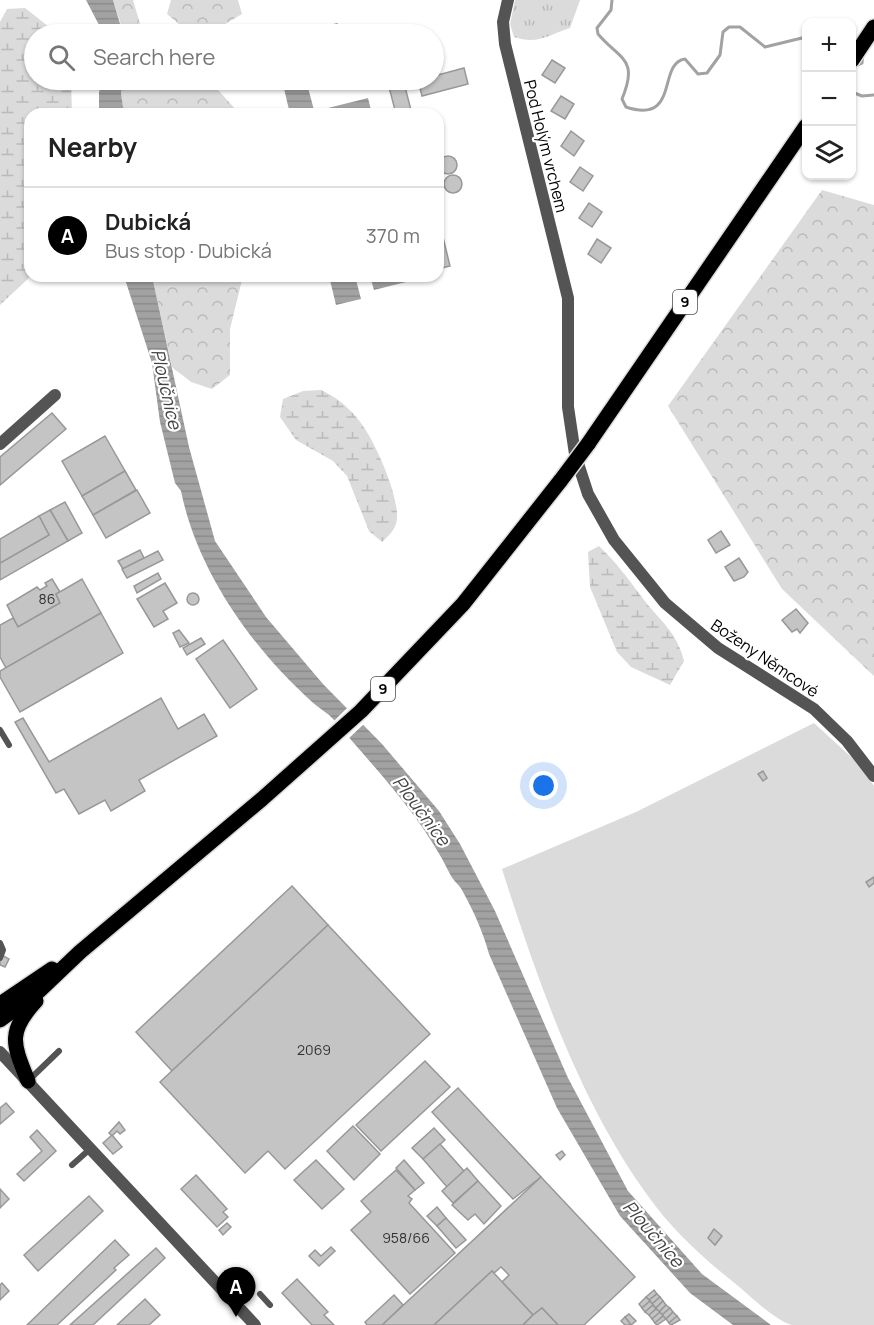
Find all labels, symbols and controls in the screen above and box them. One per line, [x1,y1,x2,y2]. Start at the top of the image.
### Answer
map controls [802,18,856,180]
button: + [802,18,856,72]
search box [24,24,444,90]
icon: search [45,41,78,74]
text: Search here [93,42,215,72]
button: − [802,72,856,126]
street label: Pod Holým vrchem [519,77,573,215]
button: layers [802,126,856,180]
text: Nearby [48,129,137,165]
text: Dubická [105,207,191,237]
text: A [61,222,74,249]
text: 370 m [366,222,420,249]
text: Bus stop · Dubická [105,237,272,264]
road number: 9 [673,290,697,314]
water label: Ploučnice [146,346,188,433]
house number: 86 [39,589,55,608]
street label: Boženy Němcové [707,614,823,702]
road number: 9 [371,677,395,701]
water label: Ploučnice [388,771,457,851]
your location [529,771,558,800]
house number: 2069 [297,1040,331,1059]
water label: Ploučnice [618,1195,691,1273]
house number: 958/66 [382,1228,430,1247]
pin: A [216,1268,256,1317]

